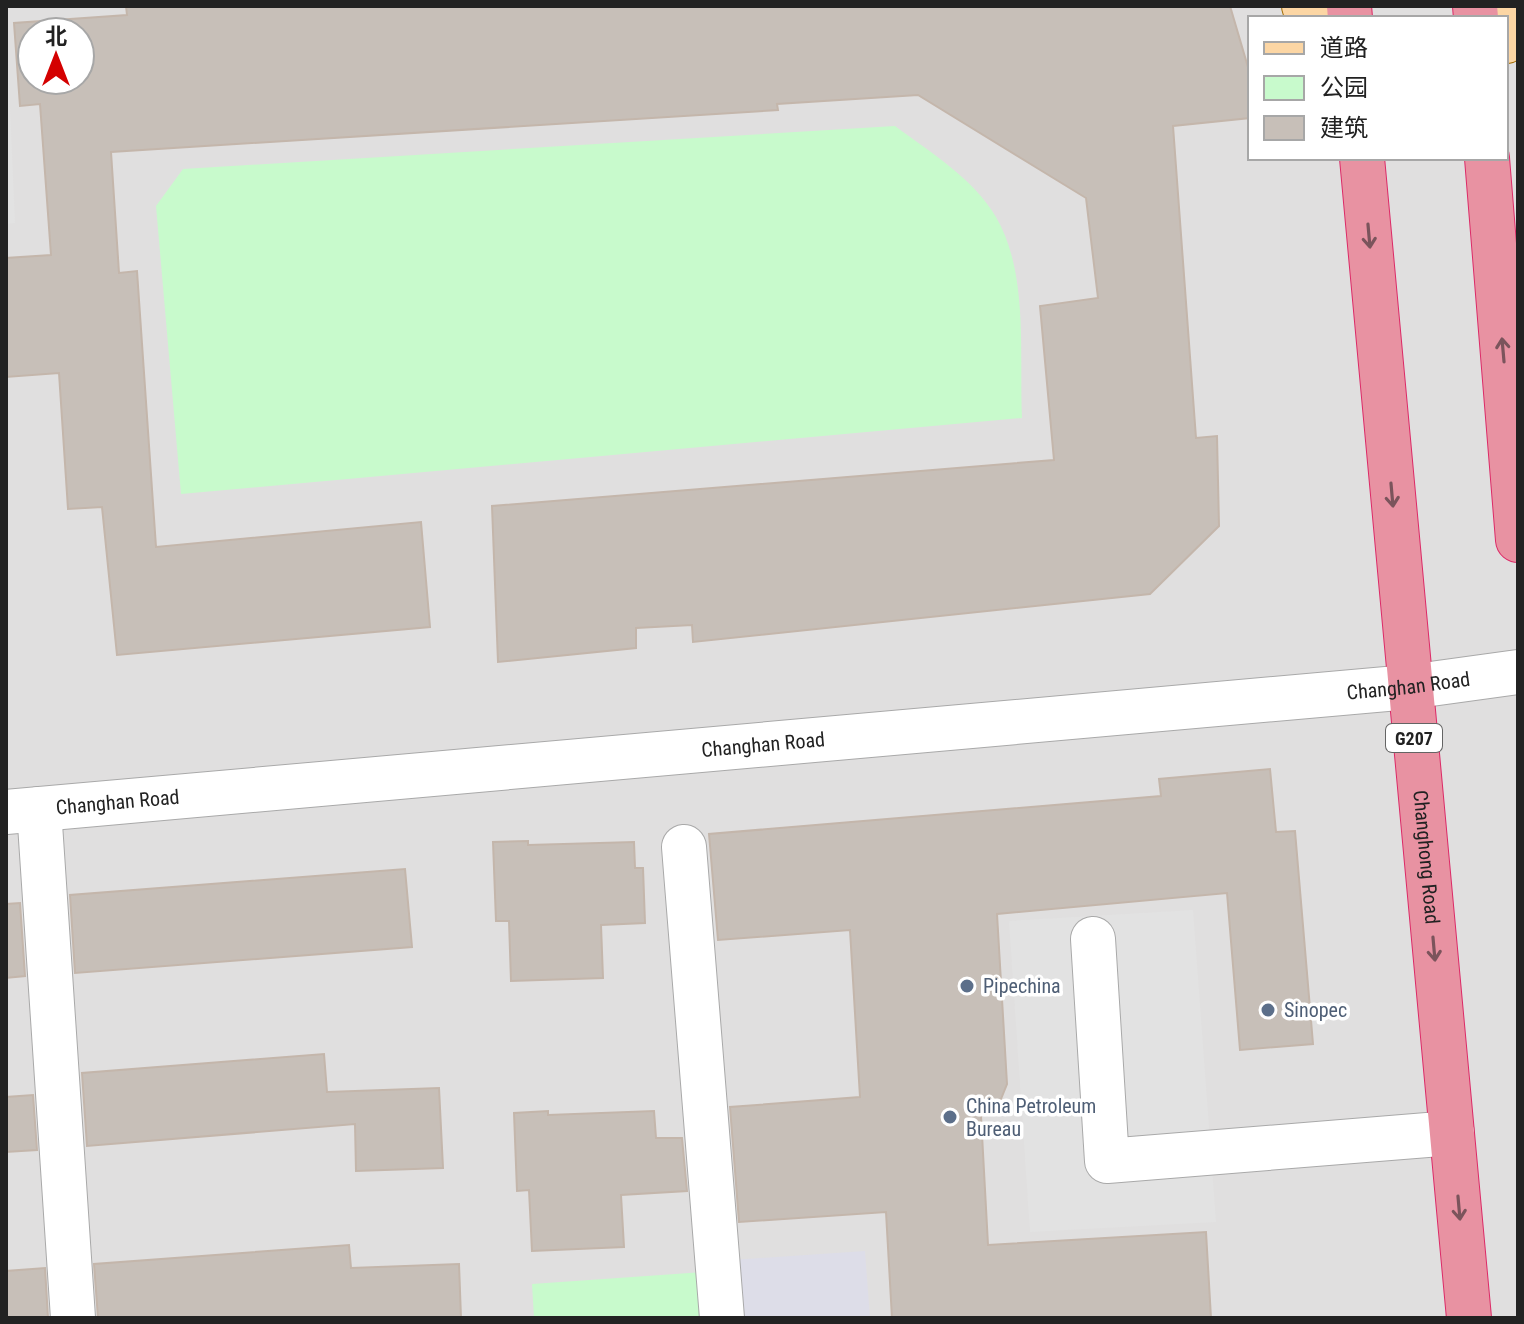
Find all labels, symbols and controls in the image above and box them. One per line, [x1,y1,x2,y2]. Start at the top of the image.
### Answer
north arrow [16,16,96,96]
legend [1248,16,1508,160]
text: 北 [45,24,67,49]
text: 道路 [1320,34,1368,62]
text: 公园 [1320,74,1368,102]
text: 建筑 [1320,114,1368,142]
one-way arrow [1362,222,1377,249]
one-way arrow [1495,337,1510,364]
one-way arrow [1385,481,1400,508]
street label: Changhan Road [1346,667,1471,705]
road number: G207 [1386,724,1442,752]
street label: Changhan Road [700,727,826,762]
street label: Changhan Road [55,785,180,820]
street label: Changhong Road [1408,789,1445,925]
one-way arrow [1427,935,1442,962]
place label: Pipechina [983,974,1061,998]
marker: Pipechina [958,977,976,995]
place label: Sinopec [1284,998,1347,1022]
marker: Sinopec [1259,1001,1277,1019]
place label: China Petroleum Bureau [966,1094,1096,1141]
marker: China Petroleum Bureau [941,1108,959,1126]
one-way arrow [1451,1194,1466,1220]

